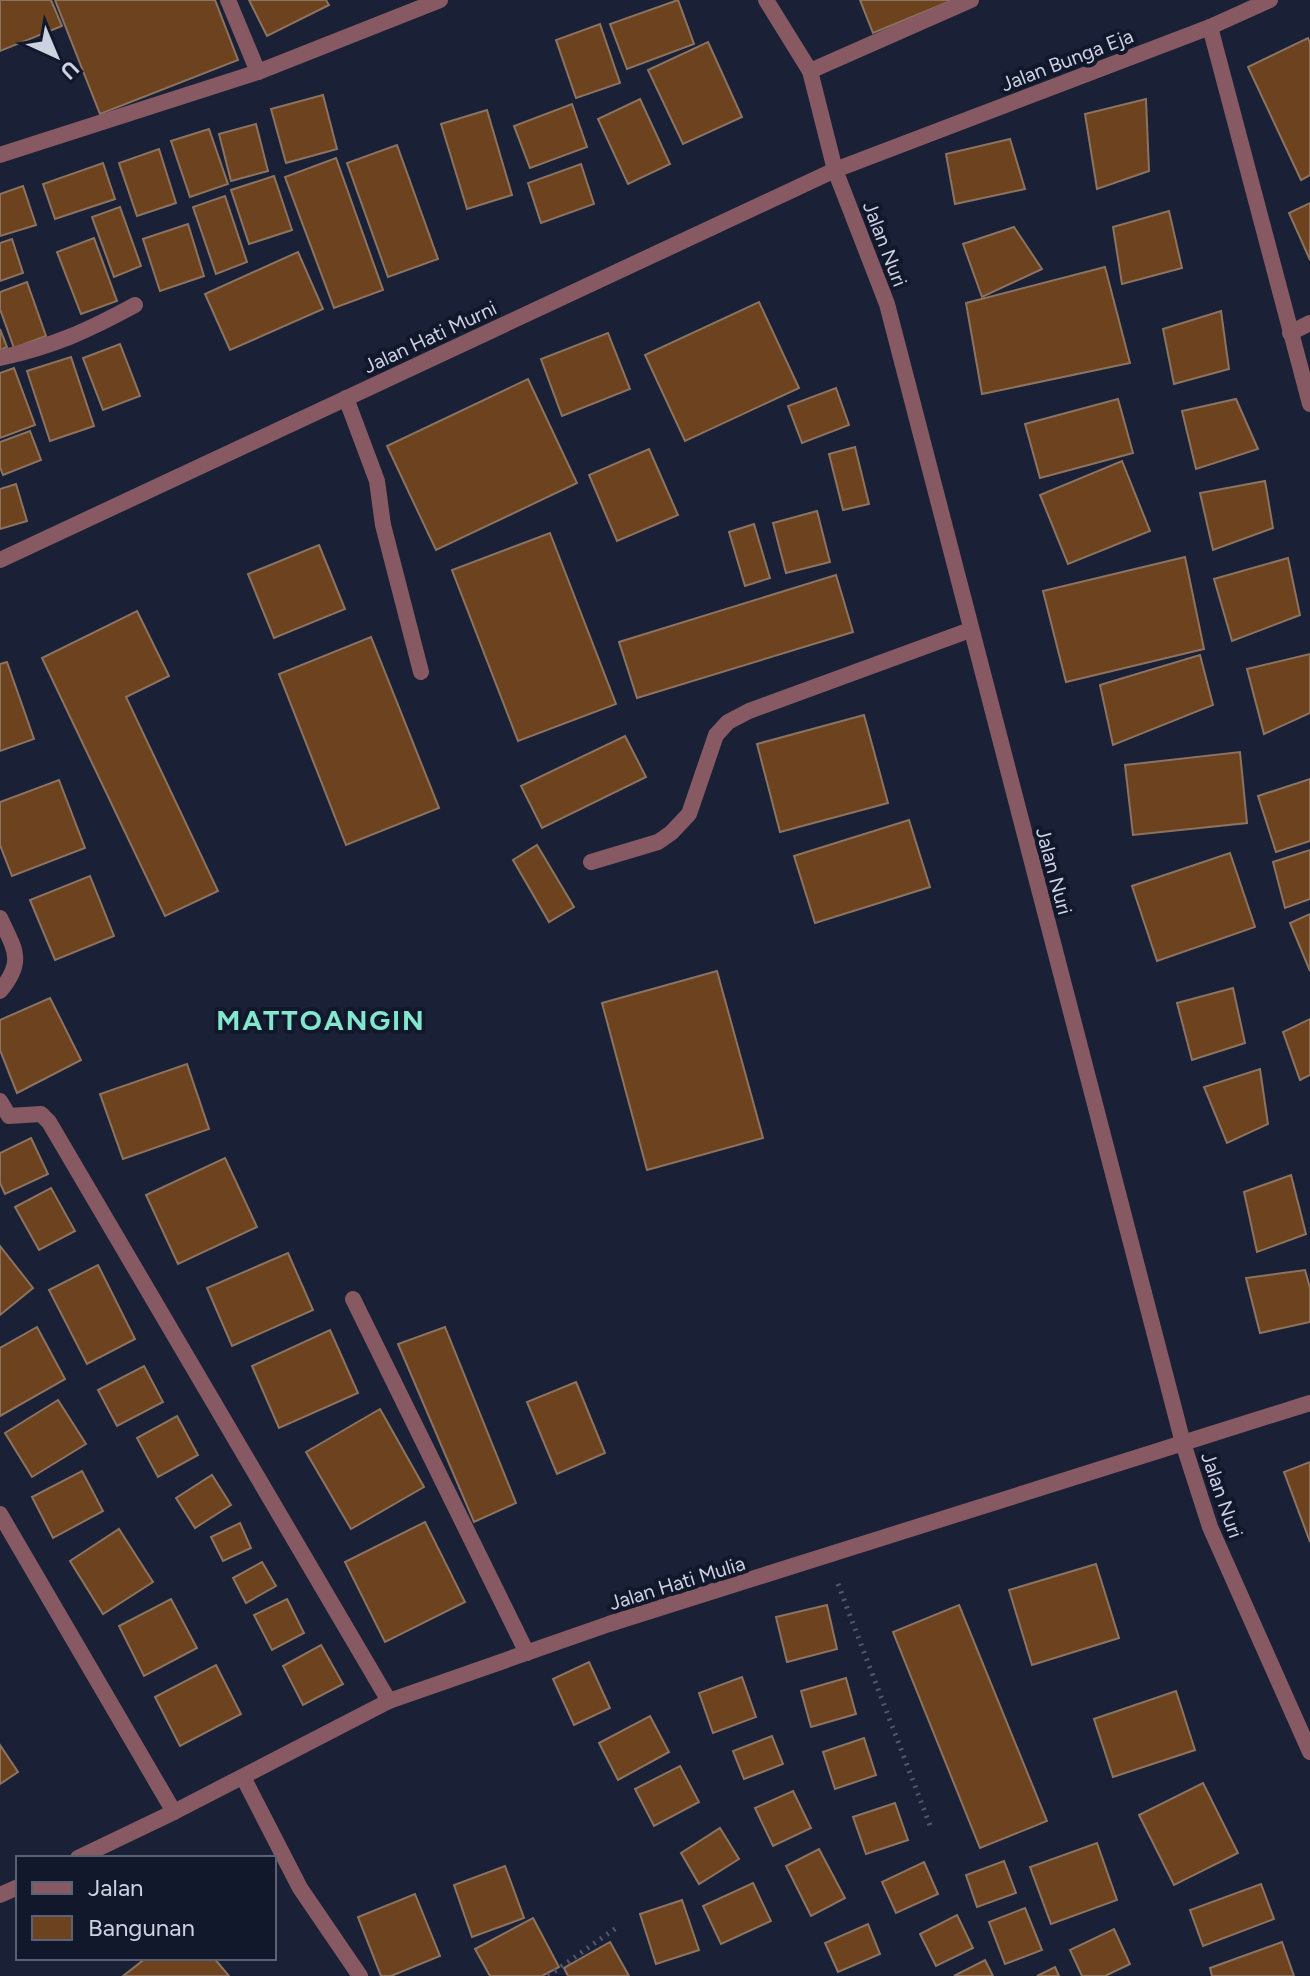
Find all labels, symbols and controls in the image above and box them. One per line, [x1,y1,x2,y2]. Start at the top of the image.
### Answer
north arrow [16,16,96,96]
street label: Jalan Bunga Eja [997,24,1137,96]
text: U [55,55,84,85]
street label: Jalan Nuri [858,198,912,290]
street label: Jalan Hati Murni [360,296,500,378]
street label: Jalan Nuri [1031,825,1077,917]
district label: MATTOANGIN [216,1003,426,1037]
street label: Jalan Nuri [1196,1449,1248,1541]
street label: Jalan Hati Mulia [606,1551,748,1615]
legend [16,1856,276,1960]
text: Jalan [88,1873,144,1902]
text: Bangunan [88,1913,195,1942]

